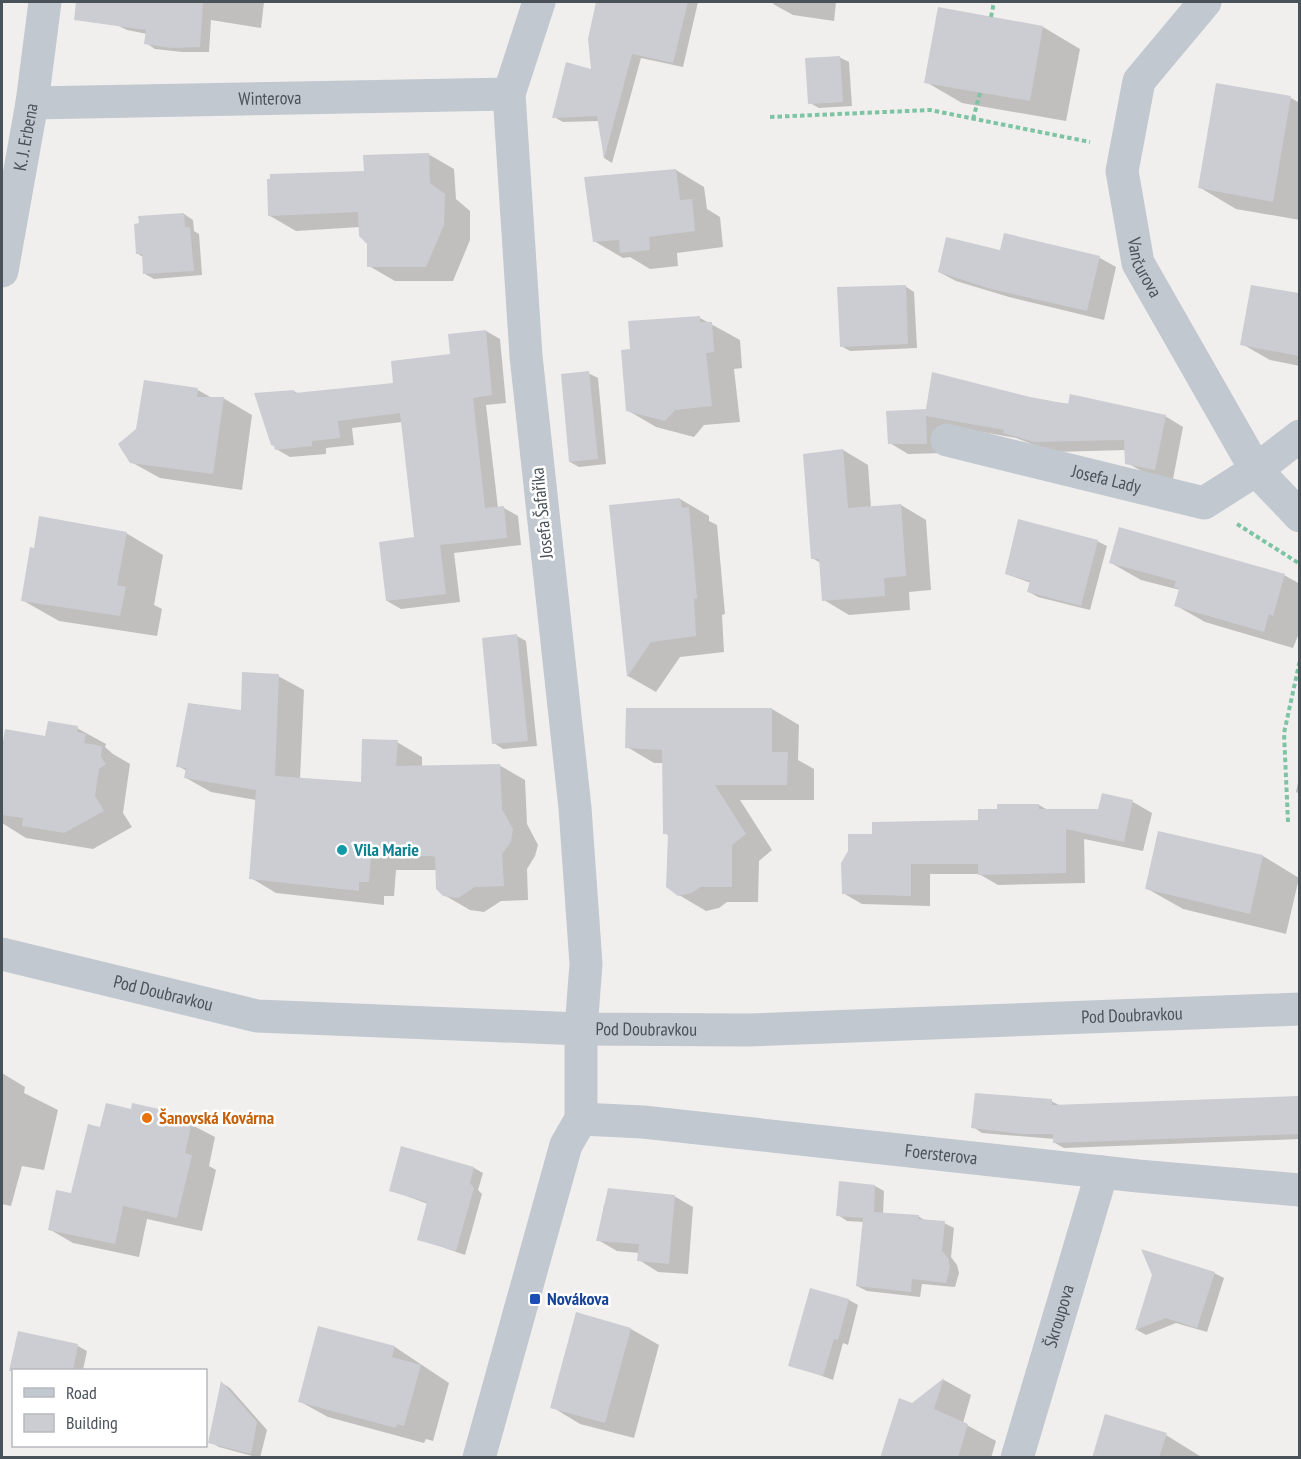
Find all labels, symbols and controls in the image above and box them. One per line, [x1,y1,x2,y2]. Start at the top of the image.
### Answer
street label: Winterova [238,86,302,110]
street label: K. J. Erbena [8,102,43,173]
street label: Vančurova [1123,235,1167,301]
street label: Josefa Lady [1069,459,1144,498]
street label: Josefa Šafaříka [525,467,558,561]
place label: Vila Marie [353,838,419,861]
marker: Vila Marie [335,843,349,857]
street label: Pod Doubravkou [111,970,215,1016]
street label: Pod Doubravkou [1081,1001,1183,1028]
street label: Pod Doubravkou [596,1017,697,1041]
place label: Šanovská Kovárna [159,1106,274,1129]
marker: Šanovská Kovárna [140,1111,154,1125]
street label: Foersterova [904,1139,979,1169]
street label: Škroupova [1038,1282,1079,1350]
place label: Novákova [547,1287,609,1310]
marker: Novákova [528,1292,542,1306]
legend [12,1369,207,1447]
text: Road [66,1381,97,1404]
text: Building [66,1411,118,1434]

